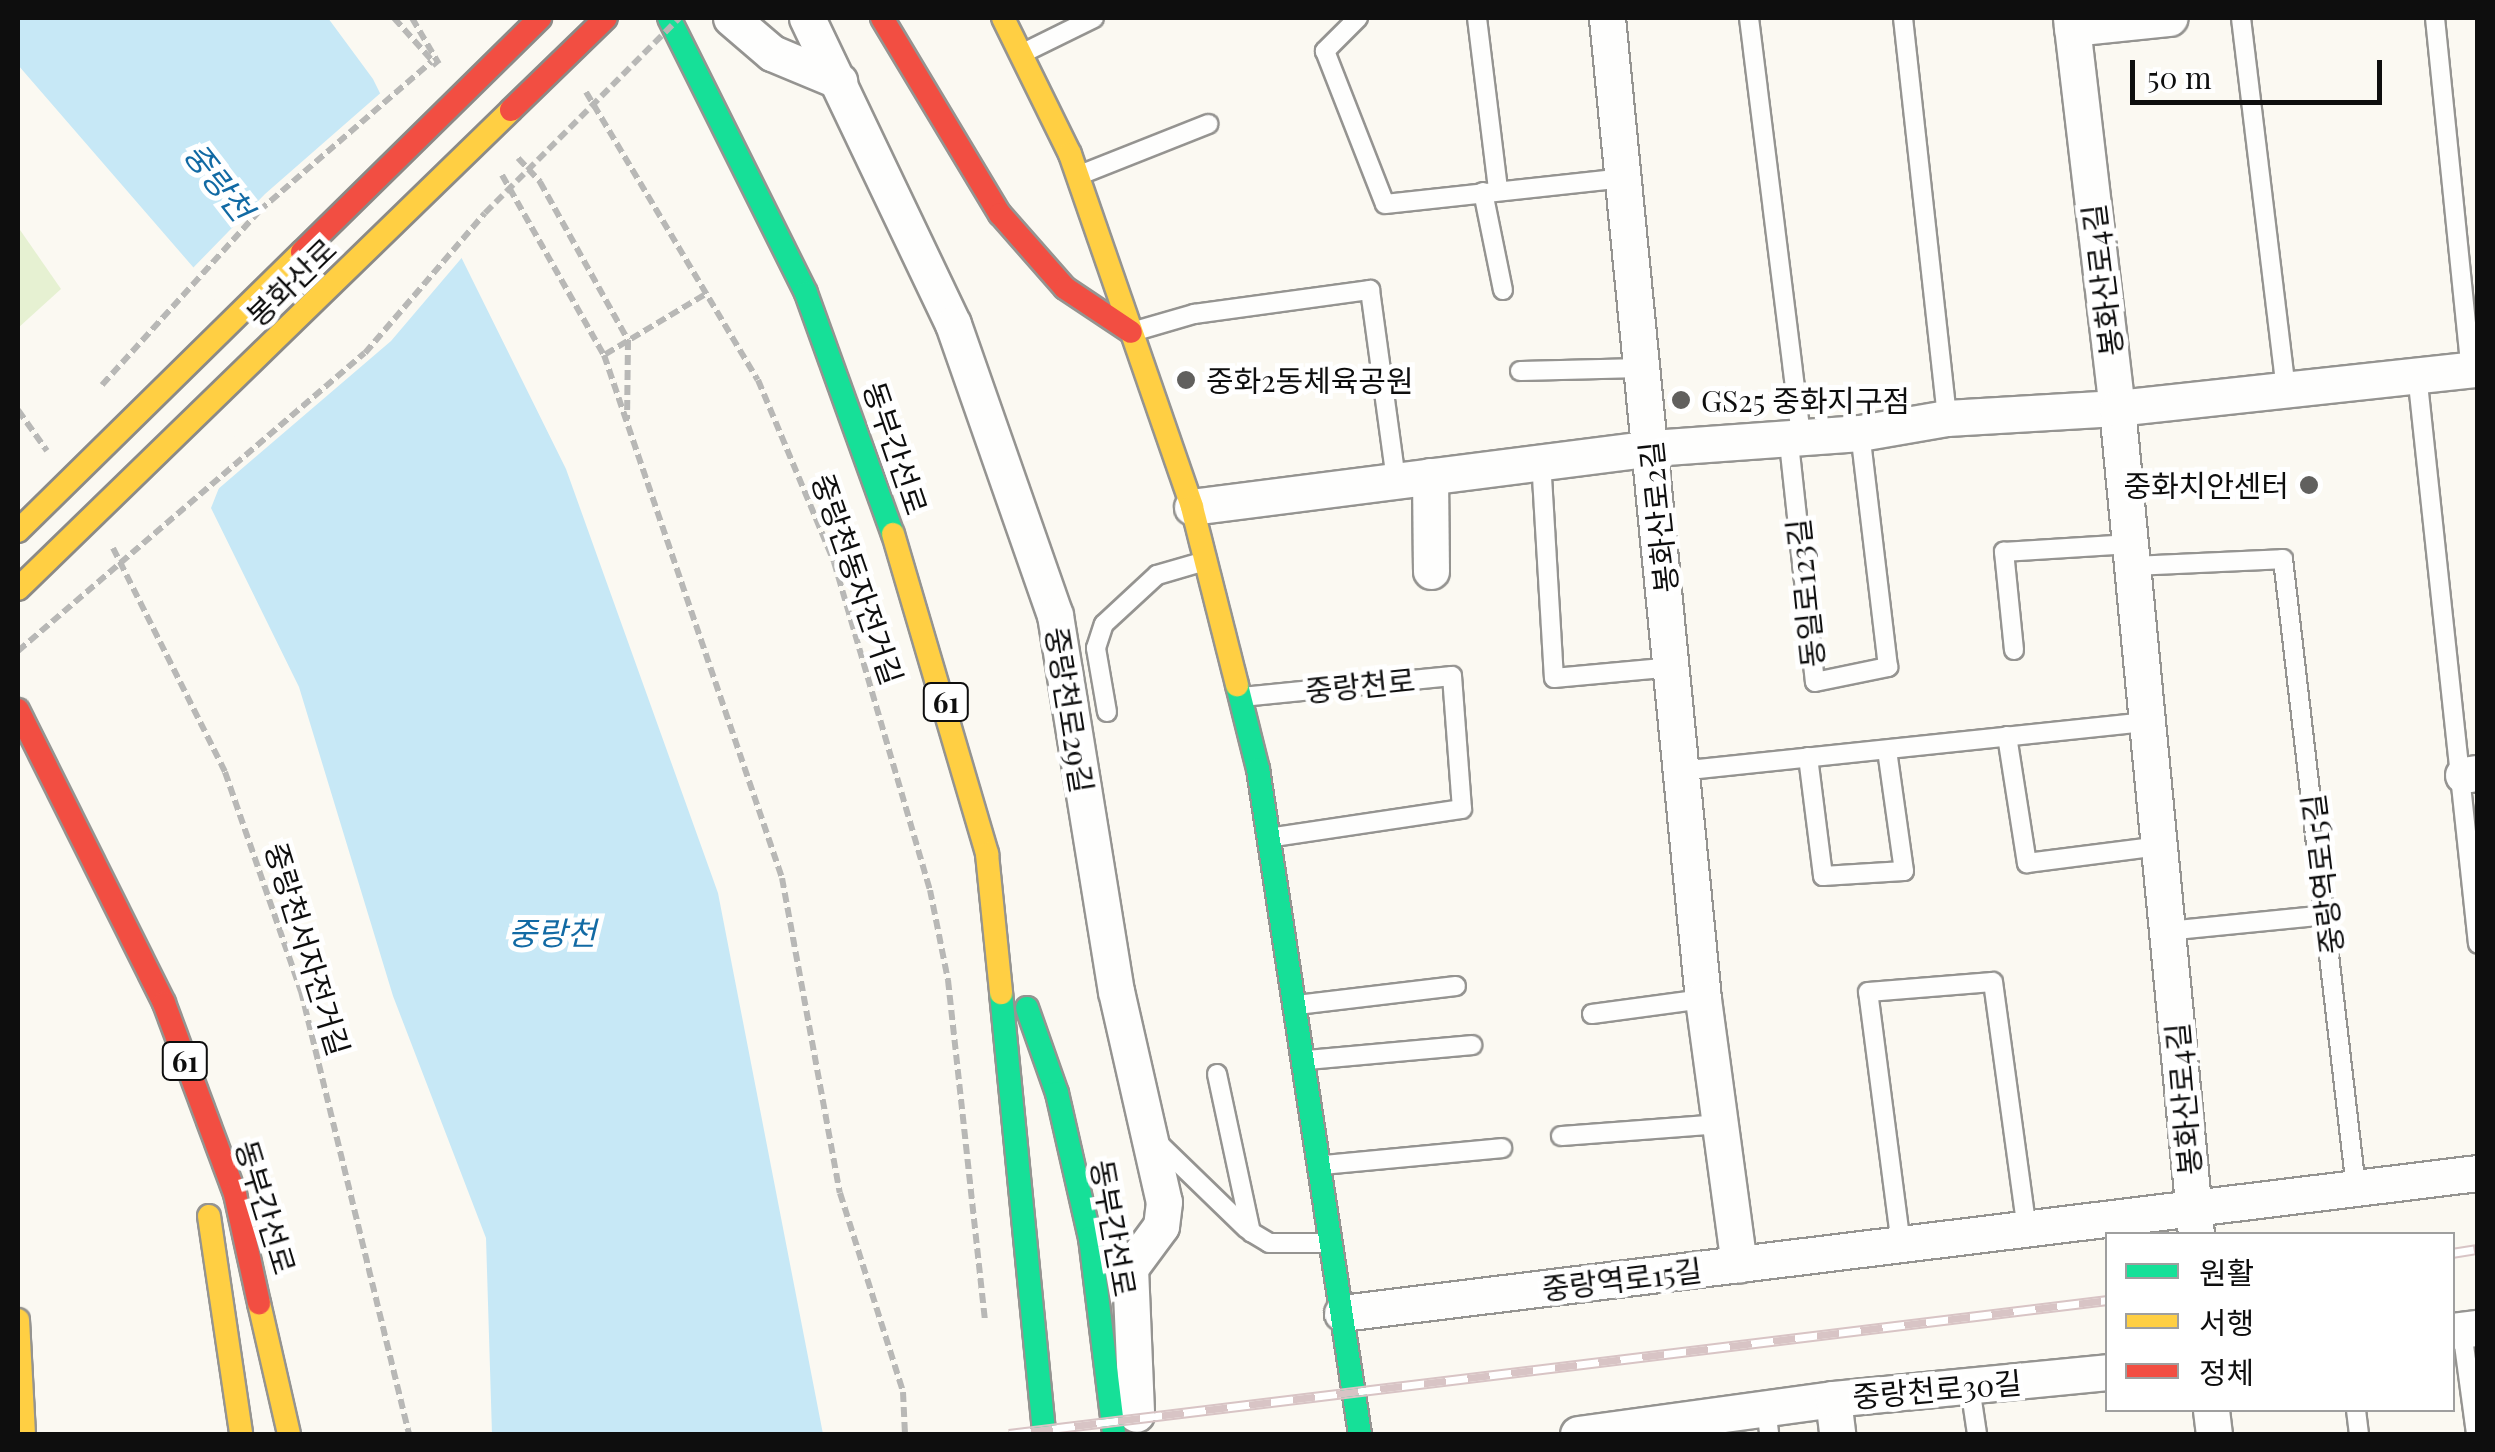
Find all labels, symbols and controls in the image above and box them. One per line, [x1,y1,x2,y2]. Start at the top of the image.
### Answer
scale bar [2135,40,2388,102]
text: 50 m [2147,57,2212,97]
water label: 중랑천 [177,134,261,228]
street label: 봉화산로4길 [2075,202,2129,358]
street label: 봉화산로 [239,231,343,333]
place label: 중화2동체육공원 [1206,362,1414,398]
marker: 중화2동체육공원 [1175,369,1197,391]
street label: 동부간선로 [857,377,935,519]
place label: GS25 중화지구점 [1701,382,1911,418]
marker: GS25 중화지구점 [1670,389,1692,411]
street label: 봉화산로2길 [1632,439,1684,595]
place label: 중화치안센터 [2123,467,2289,503]
street label: 중랑천동자전거길 [805,469,911,689]
marker: 중화치안센터 [2298,474,2320,496]
street label: 동일로123길 [1779,517,1831,669]
street label: 중랑천로29길 [1039,624,1101,796]
street label: 중랑천로 [1303,661,1417,709]
road number: 61 [921,679,971,725]
street label: 중랑역로15길 [2294,792,2350,956]
street label: 중랑천서자전거길 [259,838,357,1060]
water label: 중랑천 [508,913,596,951]
street label: 봉화산로4길 [2158,1021,2208,1177]
road number: 61 [160,1038,210,1084]
street label: 동부간선로 [229,1136,303,1278]
street label: 동부간선로 [1084,1157,1144,1299]
legend [2105,1232,2455,1412]
street label: 중랑역로15길 [1540,1251,1704,1307]
text: 원활 [2199,1252,2254,1292]
text: 서행 [2199,1302,2254,1342]
text: 정체 [2199,1352,2254,1392]
street label: 중랑천로30길 [1851,1364,2023,1414]

